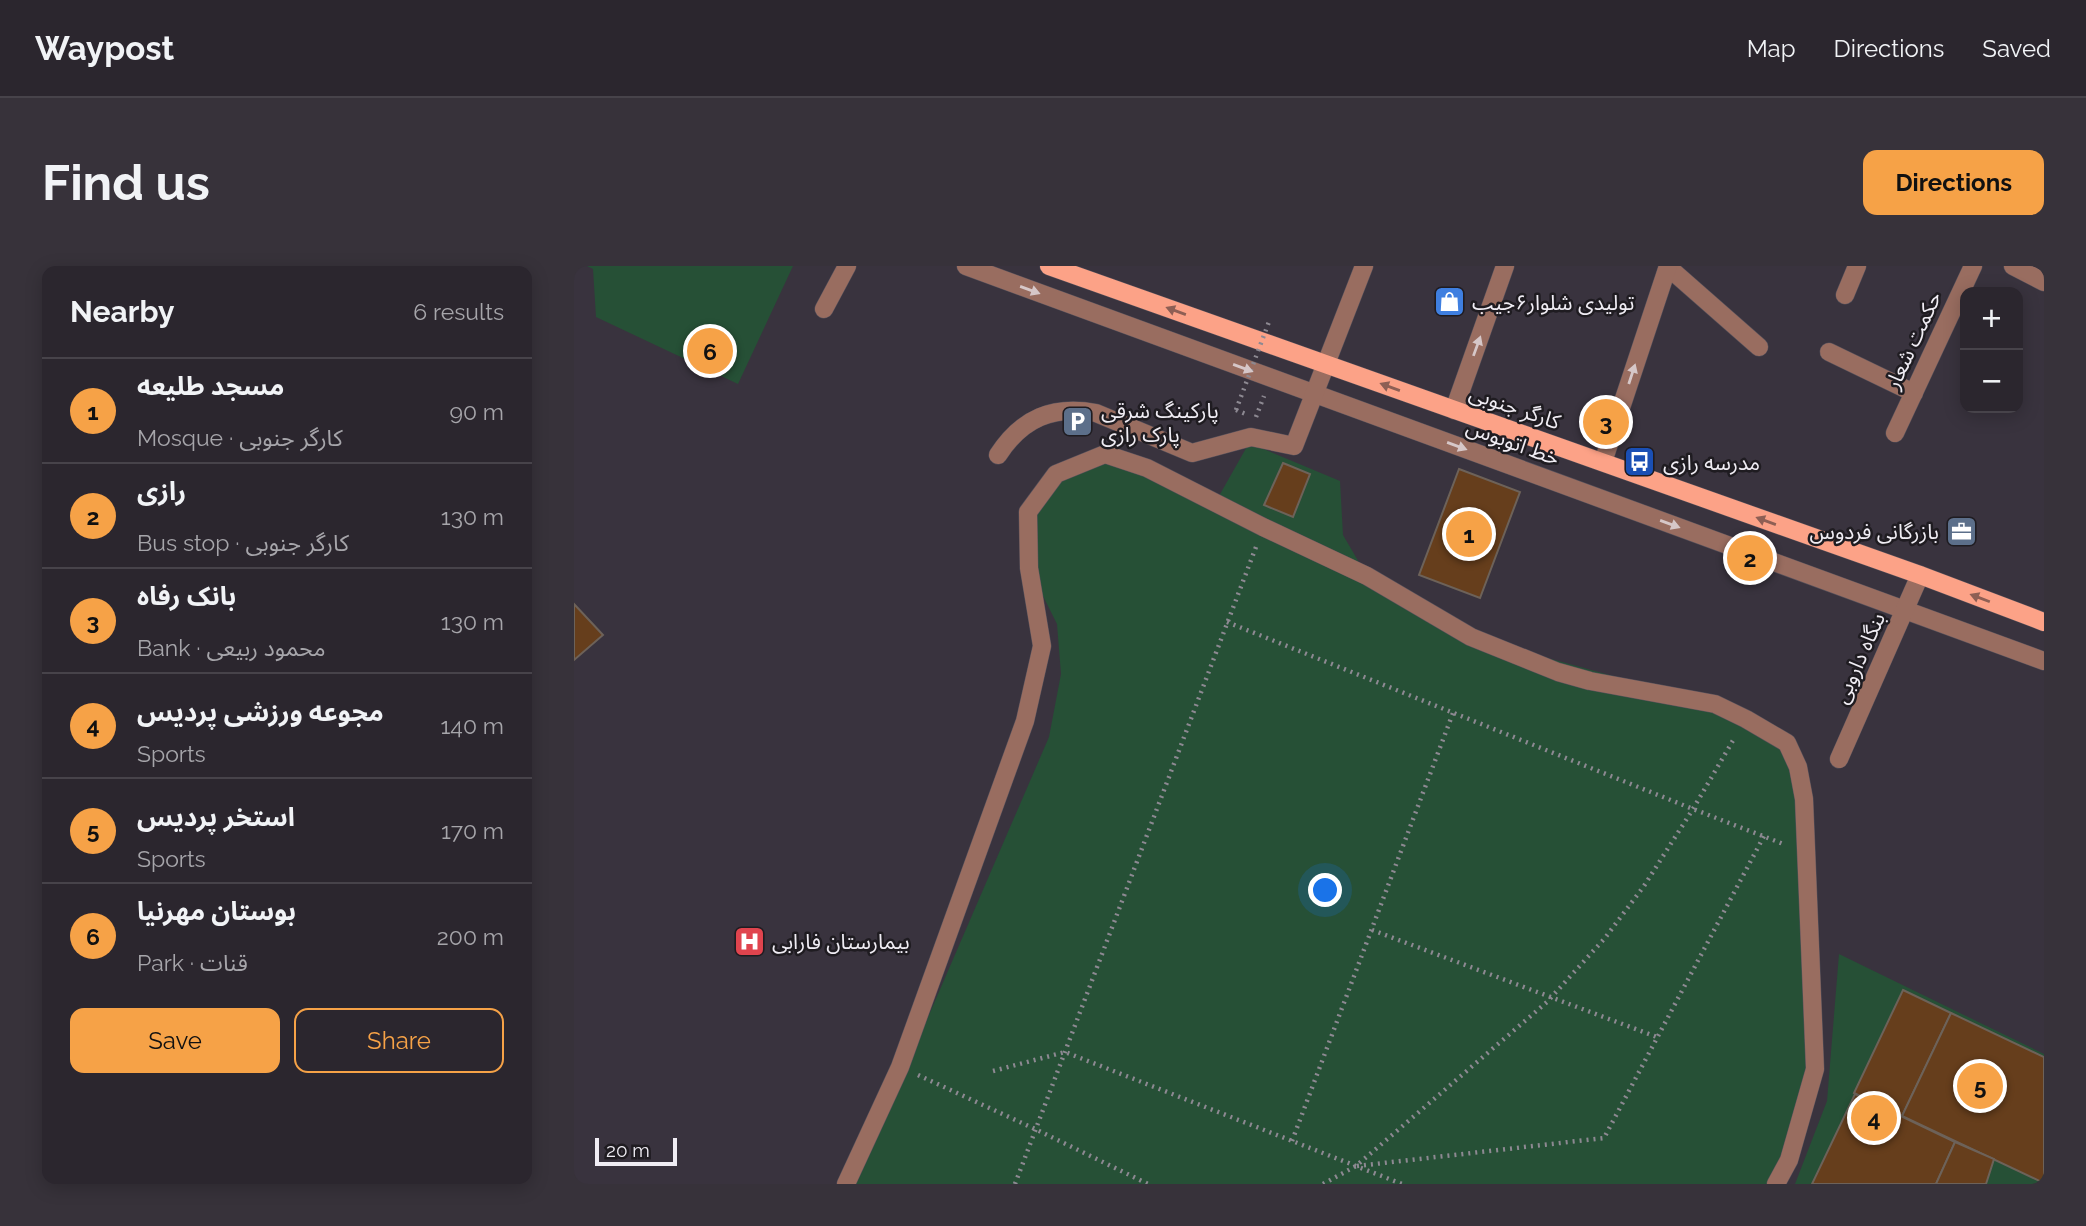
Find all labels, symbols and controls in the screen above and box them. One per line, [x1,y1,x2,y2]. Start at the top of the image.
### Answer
text: Waypost [35,29,174,68]
text: Map [1747,34,1796,63]
text: Directions [1834,34,1944,63]
text: Saved [1982,34,2051,63]
button: Directions [1863,150,2044,215]
text: Find us [42,154,210,211]
one-way arrow [1019,284,1040,295]
shop icon: تولیدی شلوار۶جیب [1432,285,1466,319]
street label: حکمت شعار [1879,287,1946,394]
map controls [1960,287,2023,413]
button: + [1960,287,2023,350]
place label: تولیدی شلوار۶جیب [1472,290,1635,315]
text: Nearby [70,294,174,329]
text: 6 results [413,298,504,325]
one-way arrow [1165,305,1186,316]
pin: 6 [687,325,733,377]
one-way arrow [1472,335,1483,356]
button: − [1960,350,2023,413]
one-way arrow [1233,363,1254,374]
one-way arrow [1627,364,1638,385]
text: مسجد طلیعه [137,371,284,401]
street label: کارگر جنوبی [1466,380,1564,434]
one-way arrow [1380,381,1401,392]
pin: 3 [1583,396,1629,448]
text: 1 [87,398,99,425]
text: 90 m [449,398,504,425]
place label: پارکینگ شرقی پارک رازی [1101,398,1219,448]
parking icon: پارکینگ شرقی پارک رازی [1061,405,1095,439]
street label: خط اتوبوس [1463,414,1563,470]
text: Mosque · کارگر جنوبی [137,424,343,451]
one-way arrow [1446,441,1467,452]
bus stop icon: مدرسه رازی [1623,445,1657,479]
place label: مدرسه رازی [1663,450,1760,475]
text: رازی [137,476,186,506]
text: 2 [87,503,99,530]
text: 130 m [441,503,504,530]
pin: 1 [1446,508,1492,560]
office icon: بازرگانی فردوس [1945,514,1979,548]
one-way arrow [1756,515,1777,526]
one-way arrow [1660,519,1681,530]
place label: بازرگانی فردوس [1810,519,1939,544]
text: Bus stop · کارگر جنوبی [137,529,349,556]
pin: 2 [1727,532,1773,584]
text: بانک رفاه [137,581,236,611]
one-way arrow [1970,592,1991,603]
text: 3 [87,608,99,635]
text: 130 m [441,608,504,635]
street label: بنگاه داروبی [1828,609,1890,707]
text: Bank · محمود ربیعی [137,634,326,661]
text: مجوعه ورزشی پردیس [137,697,384,727]
text: 4 [86,712,100,739]
text: 140 m [441,712,504,739]
text: Sports [137,740,206,767]
text: استخر پردیس [137,802,295,832]
text: 5 [87,817,99,844]
text: 170 m [441,817,504,844]
text: Sports [137,845,206,872]
your location [1308,873,1342,907]
text: بوستان مهرنیا [137,896,296,926]
text: 6 [86,923,100,950]
text: 200 m [437,923,504,950]
hospital icon: بیمارستان فارابی [732,924,766,958]
place label: بیمارستان فارابی [772,929,910,954]
text: Park · قنات [137,949,248,976]
button: Save [70,1008,280,1073]
button: Share [294,1008,504,1073]
pin: 5 [1957,1060,2003,1112]
pin: 4 [1851,1092,1897,1144]
scale bar [595,1135,677,1167]
text: 20 m [606,1139,650,1161]

